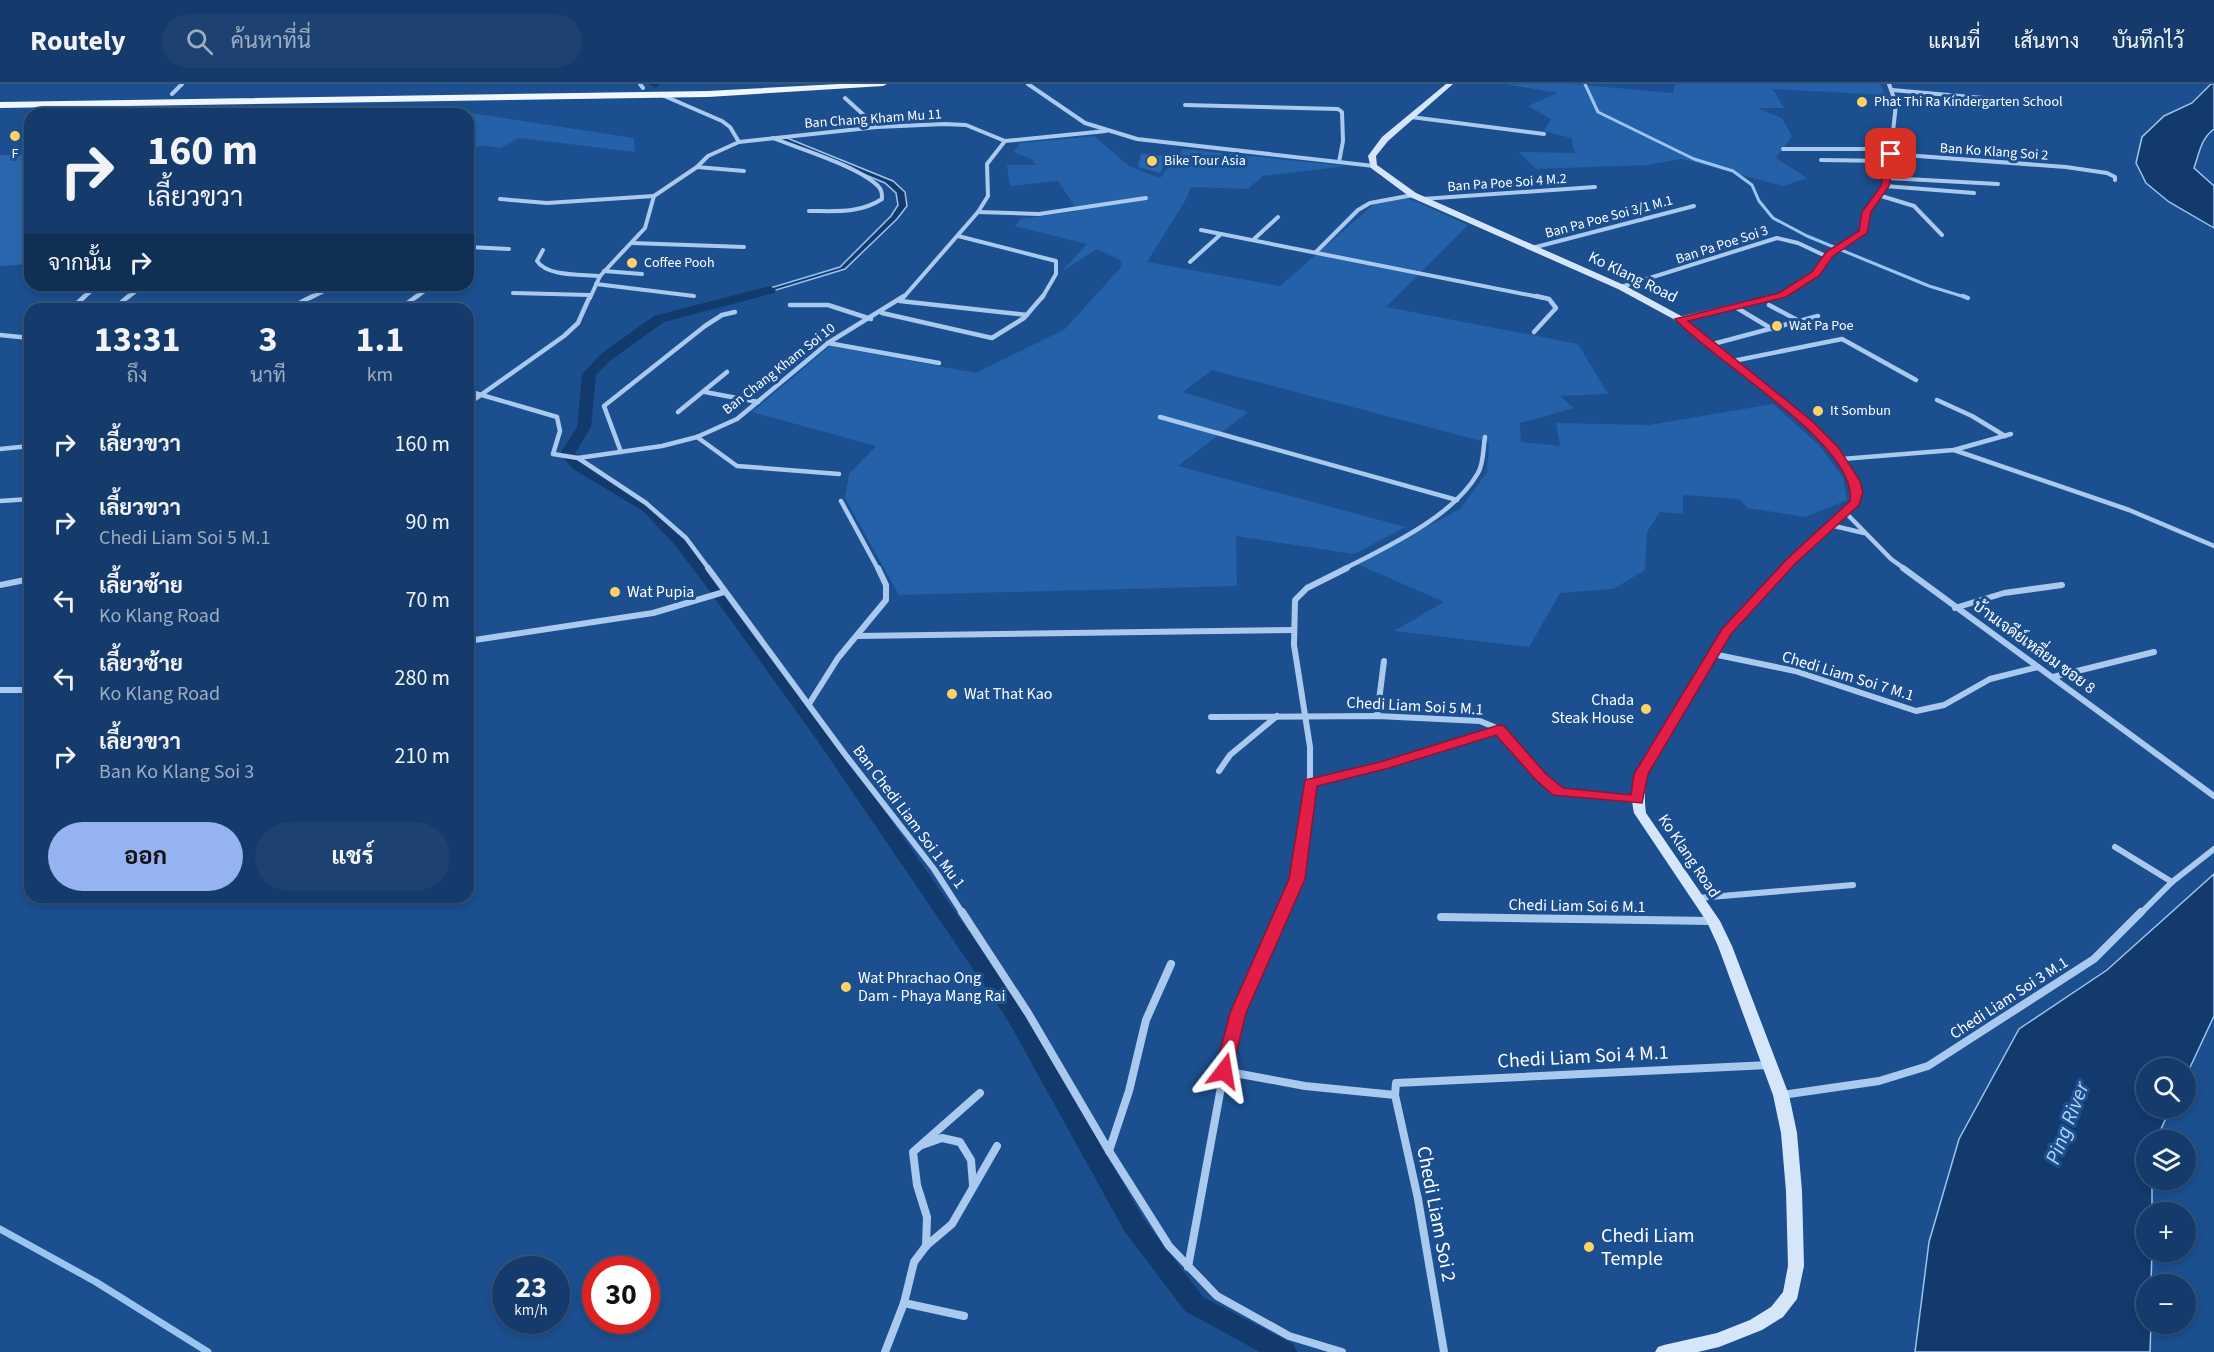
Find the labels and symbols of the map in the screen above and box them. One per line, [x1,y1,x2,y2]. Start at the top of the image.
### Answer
place label: Phat Thi Ra Kindergarten School [1874,92,2063,112]
marker: Phat Thi Ra Kindergarten School [1855,95,1869,109]
street label: Ban Chang Kham Mu 11 [804,104,942,134]
pin [1865,128,1916,179]
marker: F [8,129,22,143]
street label: Ban Ko Klang Soi 2 [1939,138,2049,166]
place label: F [12,144,19,164]
place label: Bike Tour Asia [1164,151,1246,171]
marker: Bike Tour Asia [1145,154,1159,168]
street label: Ban Pa Poe Soi 4 M.2 [1447,169,1567,197]
street label: Ban Pa Poe Soi 3/1 M.1 [1543,190,1675,244]
street label: Ban Pa Poe Soi 3 [1673,221,1771,269]
street label: Ko Klang Road [1585,246,1681,308]
place label: Coffee Pooh [644,253,715,273]
marker: Coffee Pooh [625,256,639,270]
place label: Wat Pa Poe [1789,316,1854,336]
street label: Ban Chang Kham Soi 10 [718,319,840,419]
marker: Wat Pa Poe [1770,319,1784,333]
place label: It Sombun [1830,401,1891,421]
marker: It Sombun [1811,404,1825,418]
place label: Wat Pupia [627,581,694,603]
marker: Wat Pupia [608,585,622,599]
street label: บ้านเจดีย์เหลี่ยม ซอย 8 [1968,592,2102,699]
street label: Chedi Liam Soi 7 M.1 [1779,645,1917,707]
place label: Wat That Kao [964,683,1053,705]
marker: Wat That Kao [945,687,959,701]
place label: Chada Steak House [1551,689,1634,729]
street label: Chedi Liam Soi 5 M.1 [1346,691,1484,721]
marker: Chada Steak House [1639,702,1653,716]
street label: Ban Chedi Liam Soi 1 Mu 1 [848,741,970,893]
street label: Ko Klang Road [1653,810,1725,902]
street label: Chedi Liam Soi 6 M.1 [1508,894,1646,918]
street label: Chedi Liam Soi 3 M.1 [1946,951,2073,1045]
place label: Wat Phrachao Ong Dam - Phaya Mang Rai [858,967,1006,1007]
marker: Wat Phrachao Ong Dam - Phaya Mang Rai [839,980,853,994]
position arrow [1192,1039,1256,1103]
street label: Chedi Liam Soi 4 M.1 [1497,1039,1669,1075]
water label: Ping River [2038,1077,2097,1169]
street label: Chedi Liam Soi 2 [1409,1144,1463,1284]
place label: Chedi Liam Temple [1601,1222,1695,1273]
marker: Chedi Liam Temple [1582,1240,1596,1254]
speed limit sign: 30 [582,1256,660,1334]

